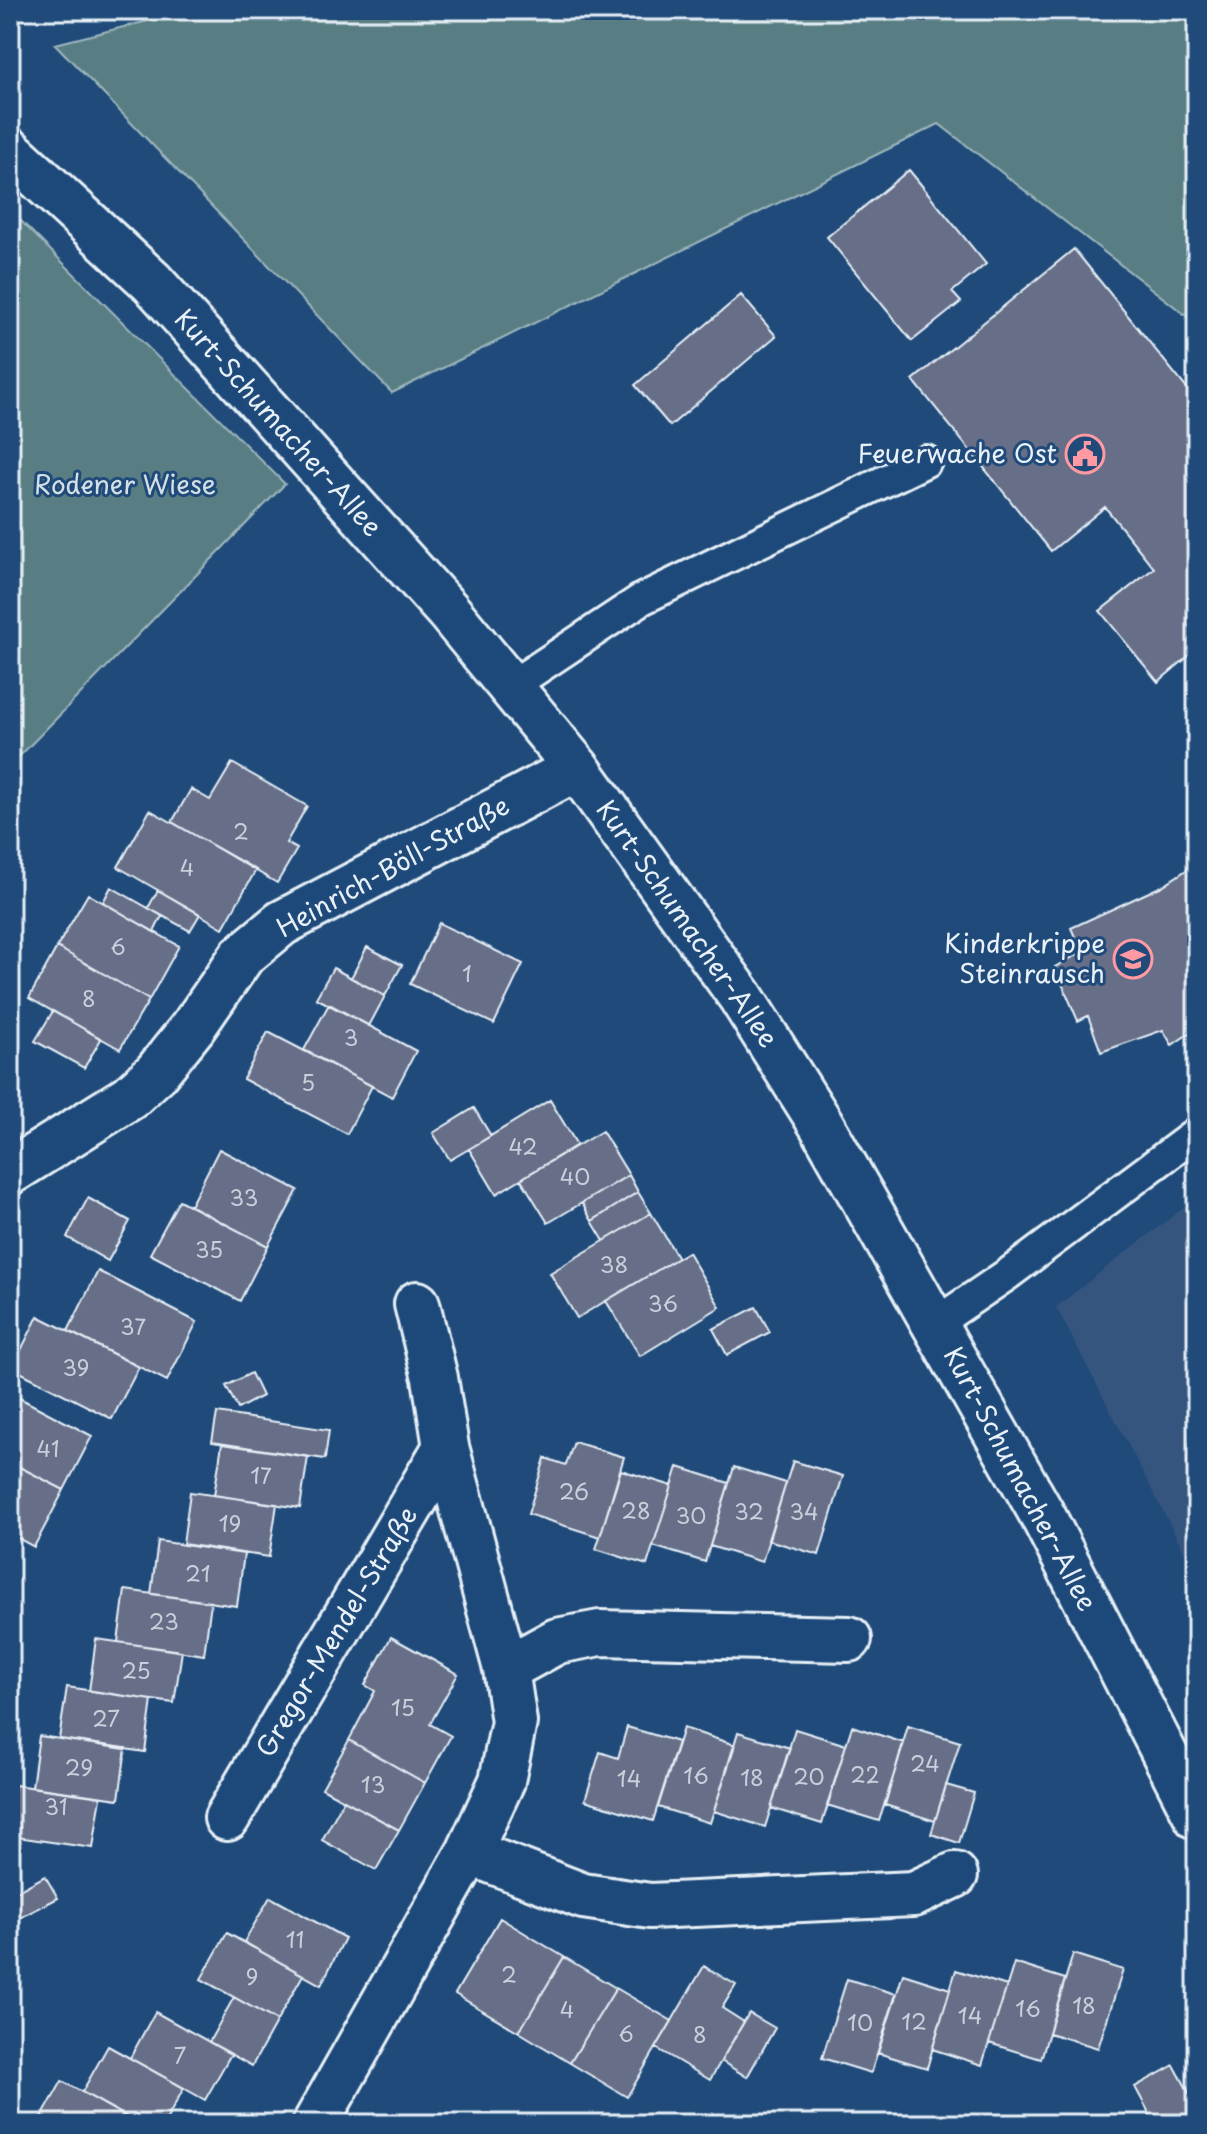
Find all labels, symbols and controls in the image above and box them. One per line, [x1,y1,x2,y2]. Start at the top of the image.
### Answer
street label: Kurt-Schumacher-Allee [166,300,392,544]
place label: Feuerwache Ost [858,433,1057,472]
public building icon: Feuerwache Ost [1064,433,1106,475]
park label: Rodener Wiese [34,464,216,503]
street label: Heinrich-Böll-Straße [269,785,516,946]
street label: Kurt-Schumacher-Allee [588,791,789,1055]
house number: 2 [233,814,249,847]
house number: 4 [180,850,194,883]
place label: Kinderkrippe Steinrausch [944,923,1105,992]
house number: 6 [110,929,126,962]
school or university icon: Kinderkrippe Steinrausch [1112,938,1154,980]
house number: 1 [462,956,472,989]
house number: 8 [82,981,96,1014]
house number: 3 [344,1020,358,1053]
house number: 5 [301,1065,315,1098]
house number: 42 [508,1129,538,1162]
house number: 40 [560,1159,590,1192]
house number: 33 [230,1180,258,1213]
house number: 35 [195,1232,223,1265]
house number: 38 [600,1247,628,1280]
house number: 36 [648,1286,678,1319]
house number: 37 [120,1309,146,1342]
street label: Kurt-Schumacher-Allee [935,1339,1108,1617]
house number: 39 [63,1350,89,1383]
house number: 41 [36,1431,60,1464]
house number: 17 [250,1458,272,1491]
house number: 26 [559,1474,589,1507]
house number: 28 [621,1493,651,1526]
house number: 32 [734,1494,764,1527]
house number: 34 [789,1494,819,1527]
house number: 30 [676,1498,706,1531]
street label: Gregor-Mendel-Straße [245,1499,426,1764]
house number: 19 [219,1506,241,1539]
house number: 21 [185,1556,211,1589]
house number: 23 [149,1604,179,1637]
house number: 25 [121,1653,151,1686]
house number: 15 [391,1690,415,1723]
house number: 27 [92,1701,120,1734]
house number: 24 [910,1746,940,1779]
house number: 29 [65,1750,93,1783]
house number: 22 [850,1757,880,1790]
house number: 16 [683,1758,709,1791]
house number: 20 [793,1759,825,1792]
house number: 18 [740,1760,764,1793]
house number: 14 [617,1761,641,1794]
house number: 13 [361,1767,385,1800]
house number: 31 [44,1789,68,1822]
house number: 11 [286,1922,304,1955]
house number: 2 [501,1957,517,1990]
house number: 9 [246,1959,258,1992]
house number: 18 [1072,1988,1096,2021]
house number: 16 [1015,1991,1041,2024]
house number: 4 [560,1992,574,2025]
house number: 14 [958,1998,982,2031]
house number: 12 [901,2004,927,2037]
house number: 10 [847,2005,873,2038]
house number: 6 [618,2016,634,2049]
house number: 8 [693,2017,707,2050]
house number: 7 [174,2038,186,2071]

